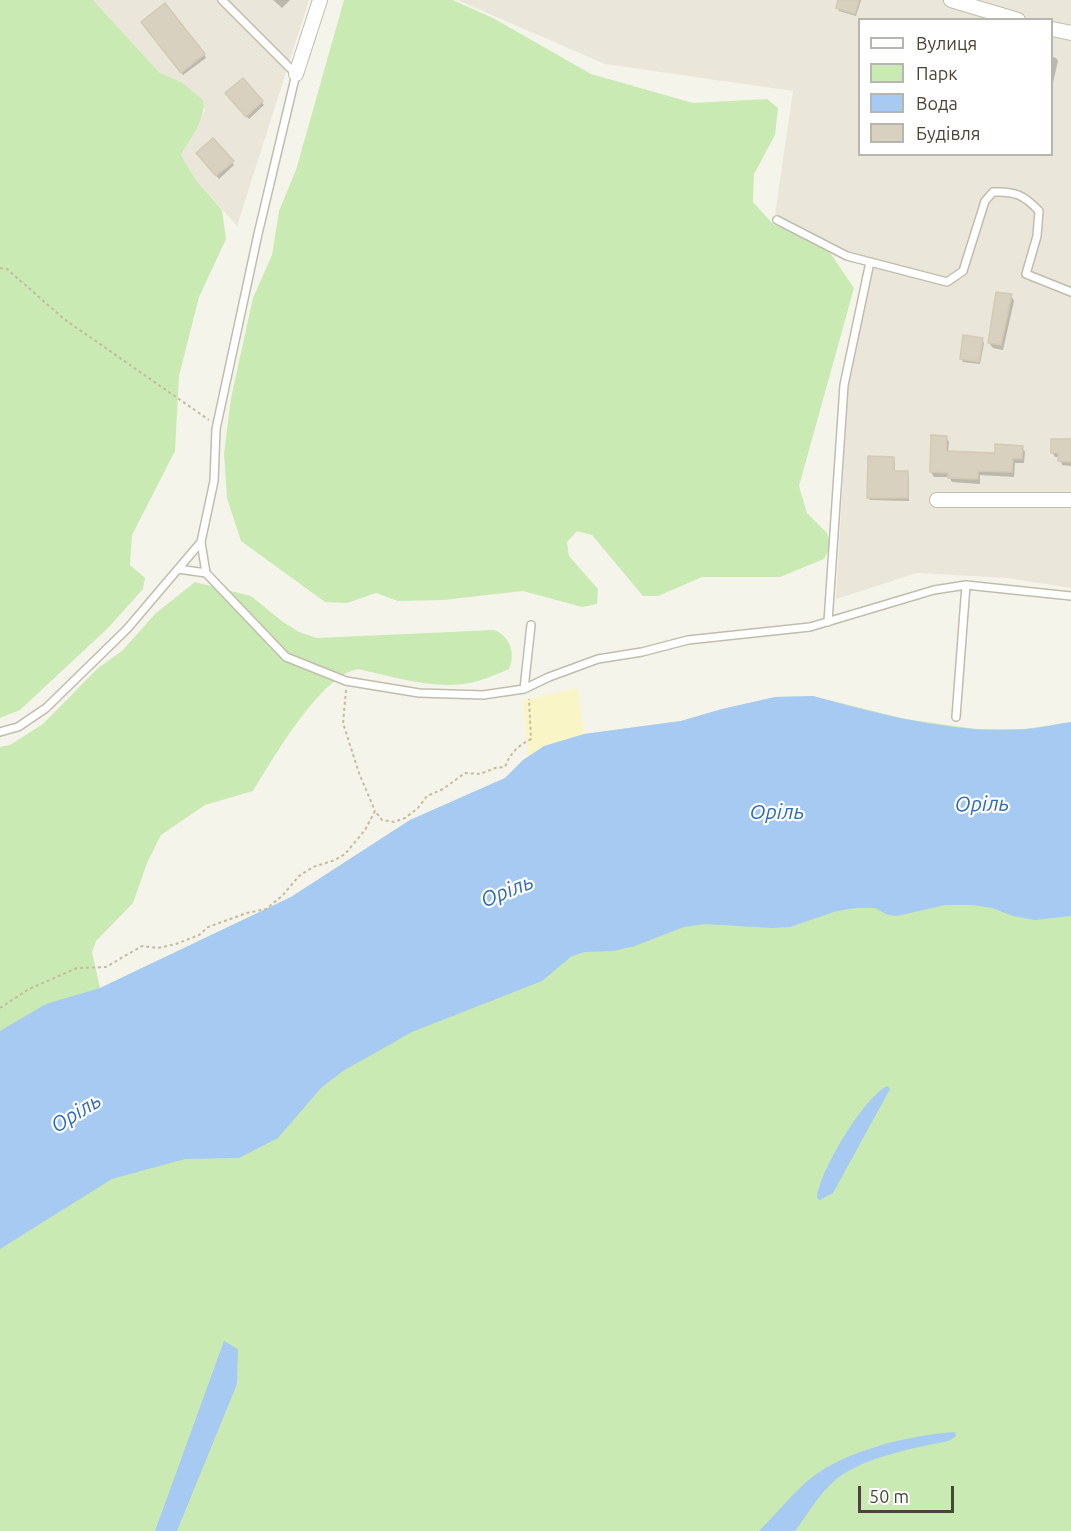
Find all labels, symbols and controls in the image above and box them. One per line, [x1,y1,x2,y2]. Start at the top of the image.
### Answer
legend [858,18,1053,156]
text: Вулиця [916,33,977,53]
text: Парк [916,63,957,83]
text: Вода [916,93,958,113]
text: Будівля [916,123,981,143]
water label: Оріль [954,791,1010,817]
water label: Орiль [750,799,804,825]
water label: Оріль [477,869,537,913]
water label: Оріль [46,1088,106,1138]
scale bar [861,1474,957,1512]
text: 50 m [869,1486,909,1506]

